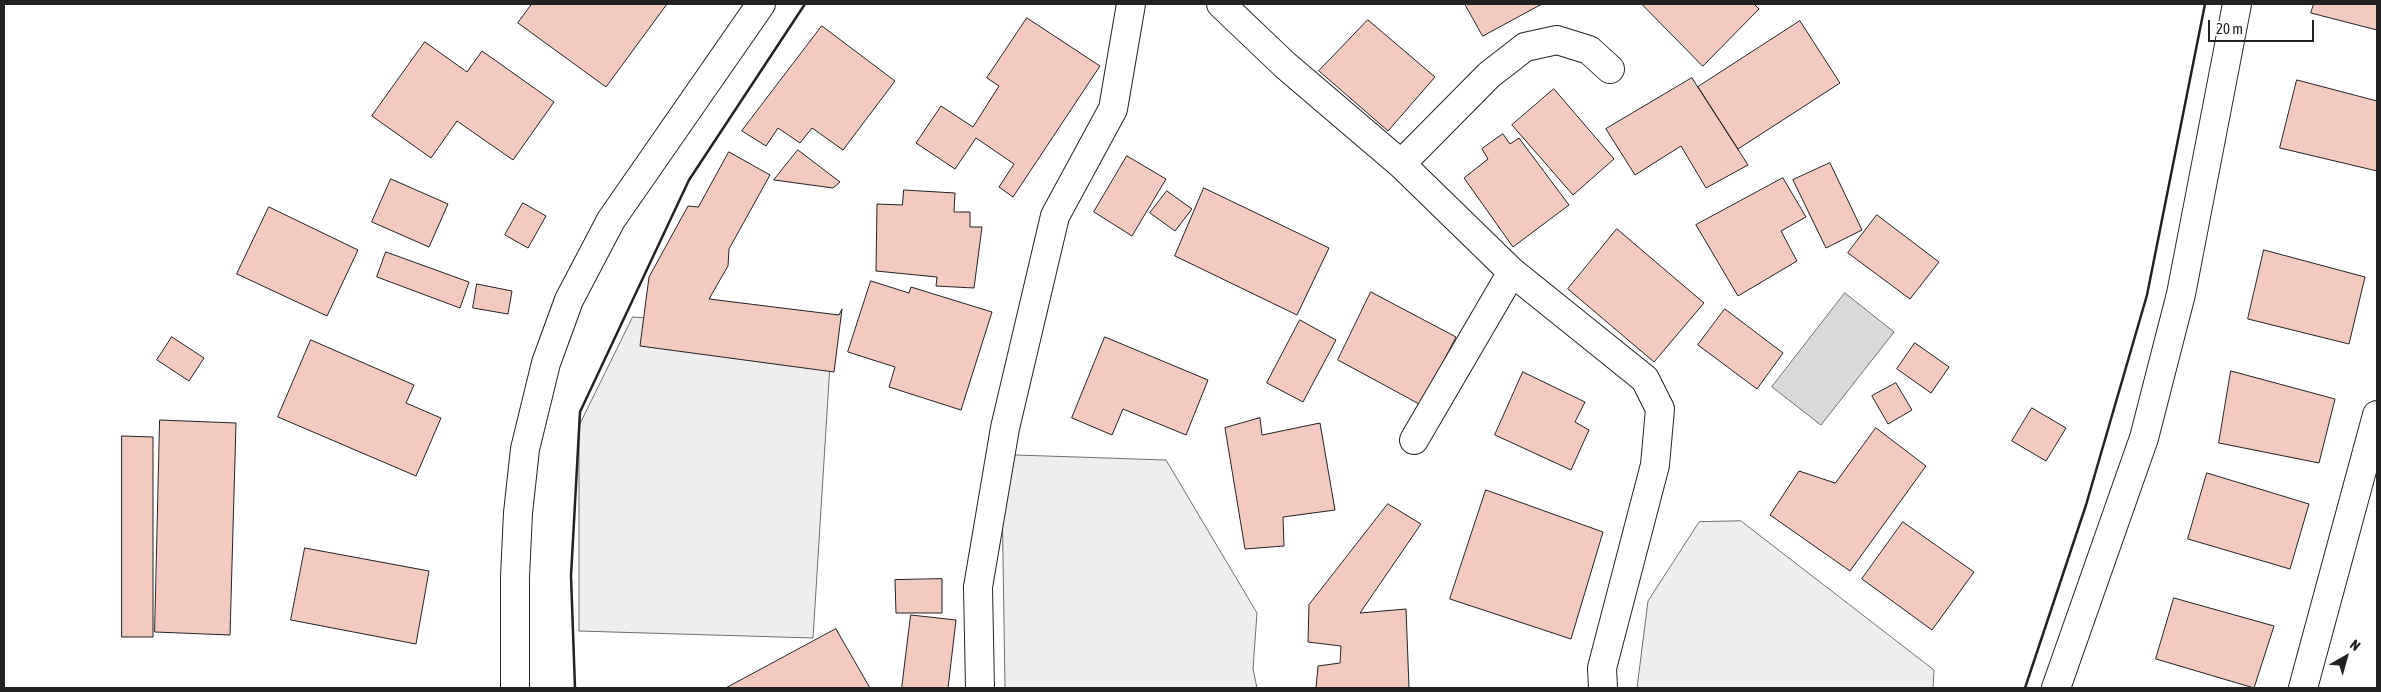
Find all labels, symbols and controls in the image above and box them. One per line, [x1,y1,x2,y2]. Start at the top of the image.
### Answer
scale bar [2211,10,2317,42]
text: 20 m [2216,20,2243,37]
north arrow [2321,632,2371,682]
text: N [2347,636,2363,654]

